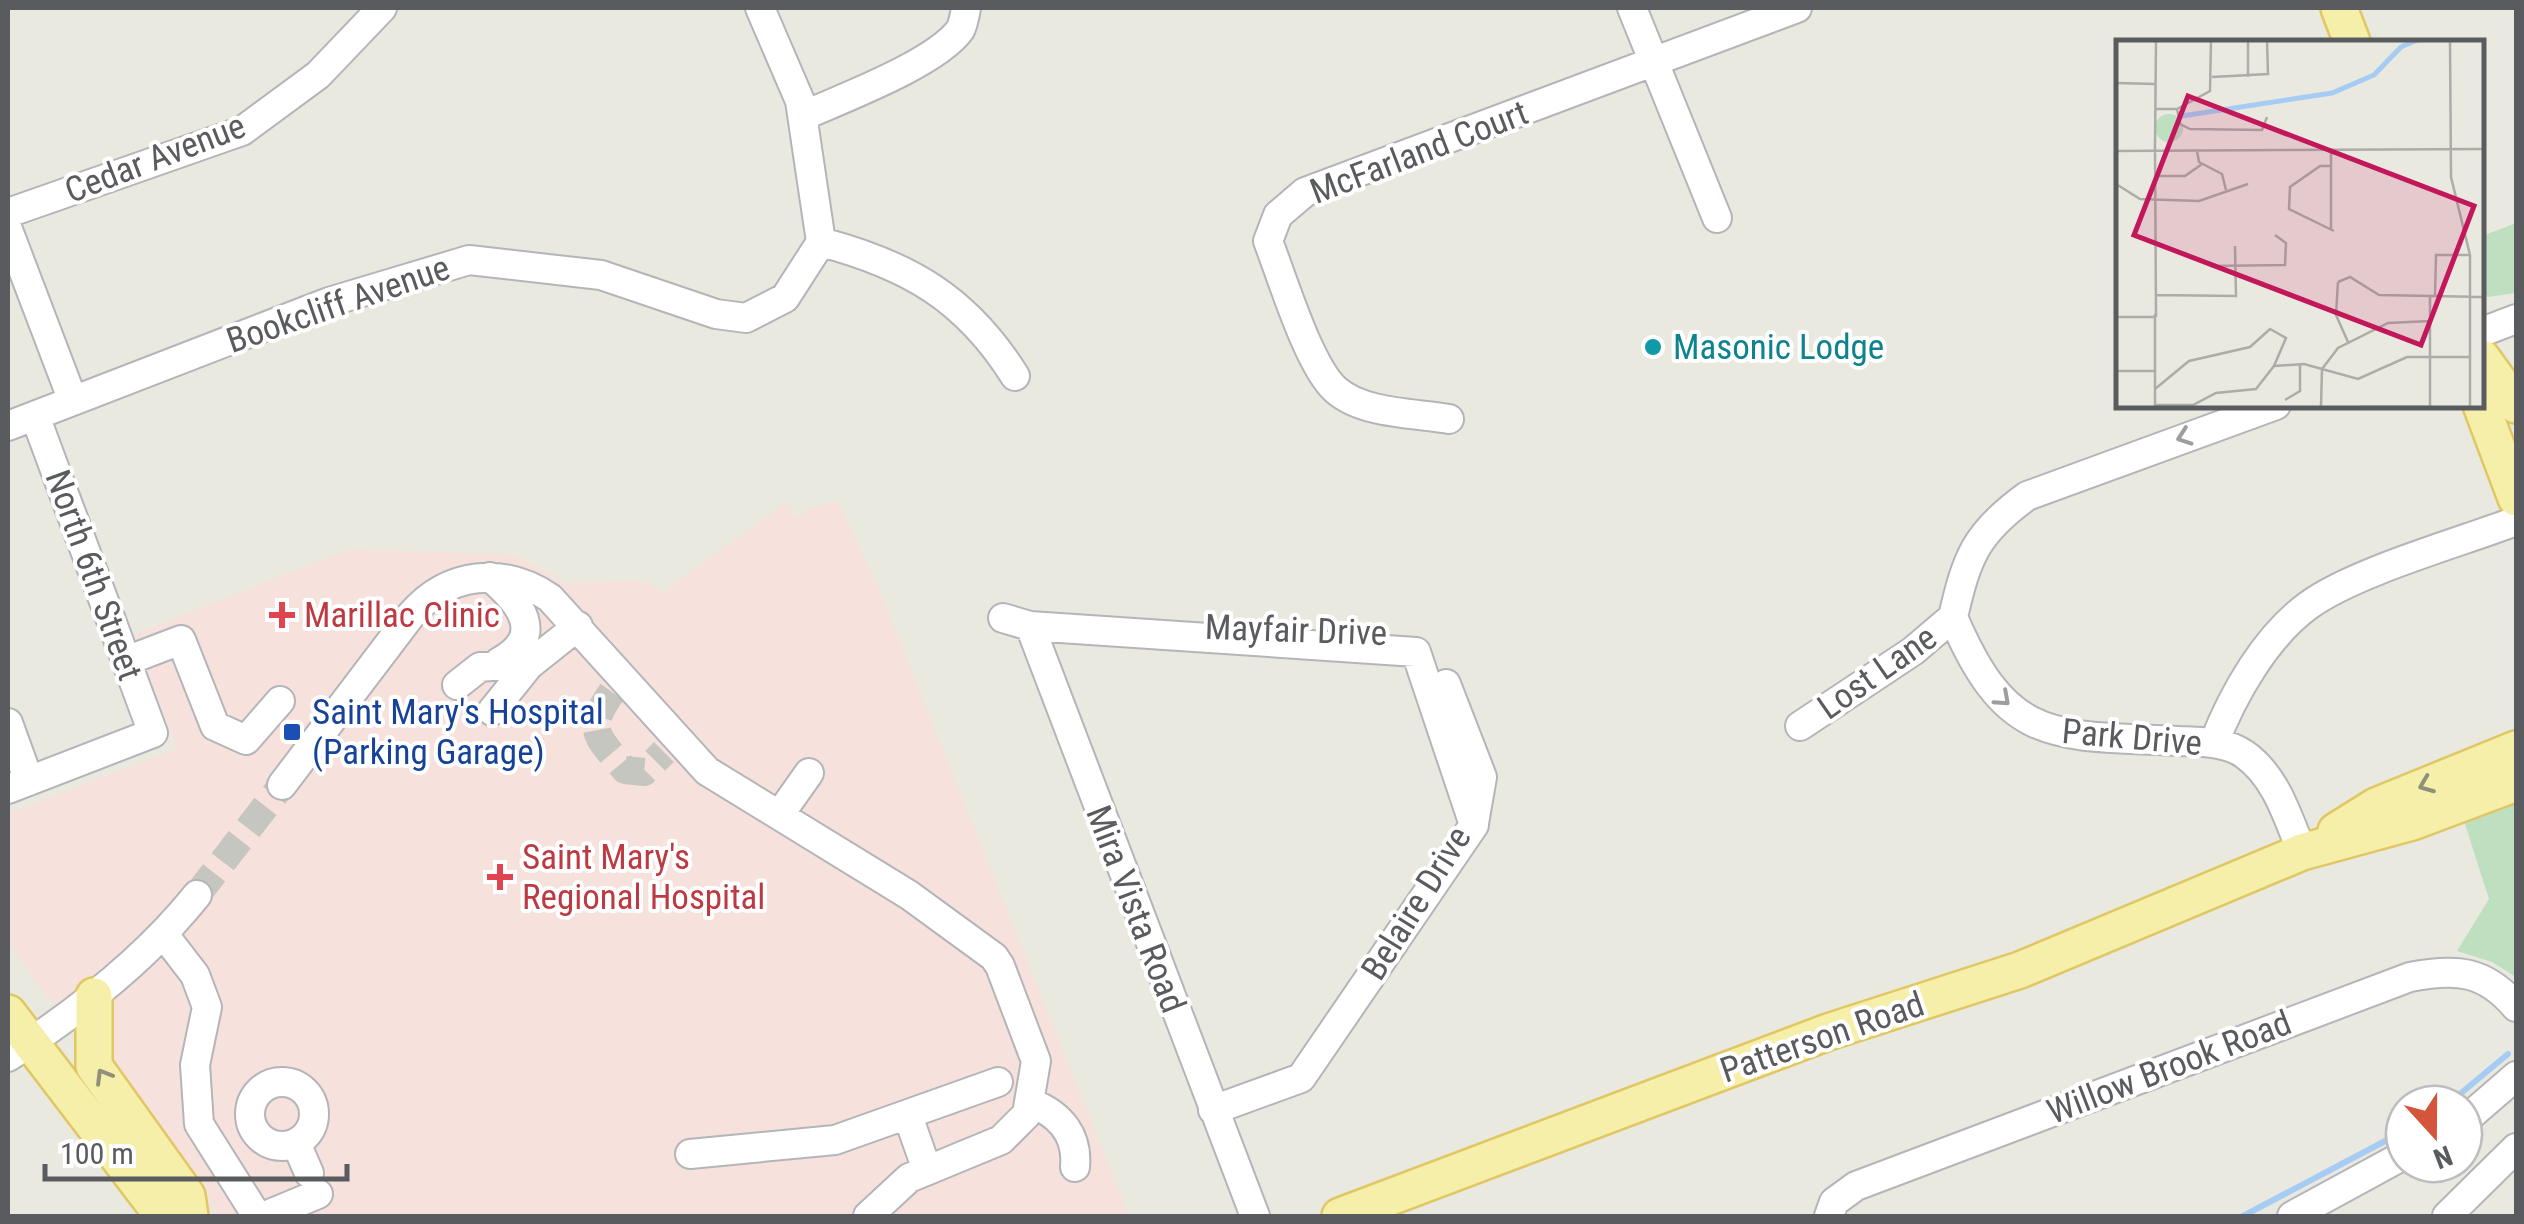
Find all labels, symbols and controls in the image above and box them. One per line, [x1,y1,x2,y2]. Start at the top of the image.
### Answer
inset map [2116,40,2484,408]
street label: McFarland Court [1305,92,1534,213]
street label: Cedar Avenue [59,105,251,212]
street label: Bookcliff Avenue [221,247,455,362]
place label: Masonic Lodge [1673,327,1884,368]
marker: Masonic Lodge [1642,336,1664,358]
one-way arrow [2176,425,2193,445]
street label: North 6th Street [37,464,151,686]
place label: Marillac Clinic [304,595,500,636]
marker: Marillac Clinic [269,602,295,628]
street label: Mayfair Drive [1204,607,1388,654]
street label: Lost Lane [1810,617,1944,728]
one-way arrow [1991,687,2010,705]
place label: Saint Mary's Hospital (Parking Garage) [312,692,604,773]
street label: Park Drive [2060,711,2204,764]
marker: Saint Mary's Hospital (Parking Garage) [281,721,303,743]
one-way arrow [2418,773,2436,793]
street label: Mira Vista Road [1077,800,1194,1018]
street label: Belaire Drive [1353,819,1480,987]
place label: Saint Mary's Regional Hospital [522,837,765,918]
marker: Saint Mary's Regional Hospital [487,864,513,890]
street label: Patterson Road [1715,983,1929,1091]
street label: Willow Brook Road [2042,1002,2297,1133]
one-way arrow [96,1069,115,1087]
north arrow [2384,1084,2484,1184]
scale bar [45,1119,348,1181]
text: 100 m [60,1136,134,1171]
text: N [2429,1138,2457,1175]

